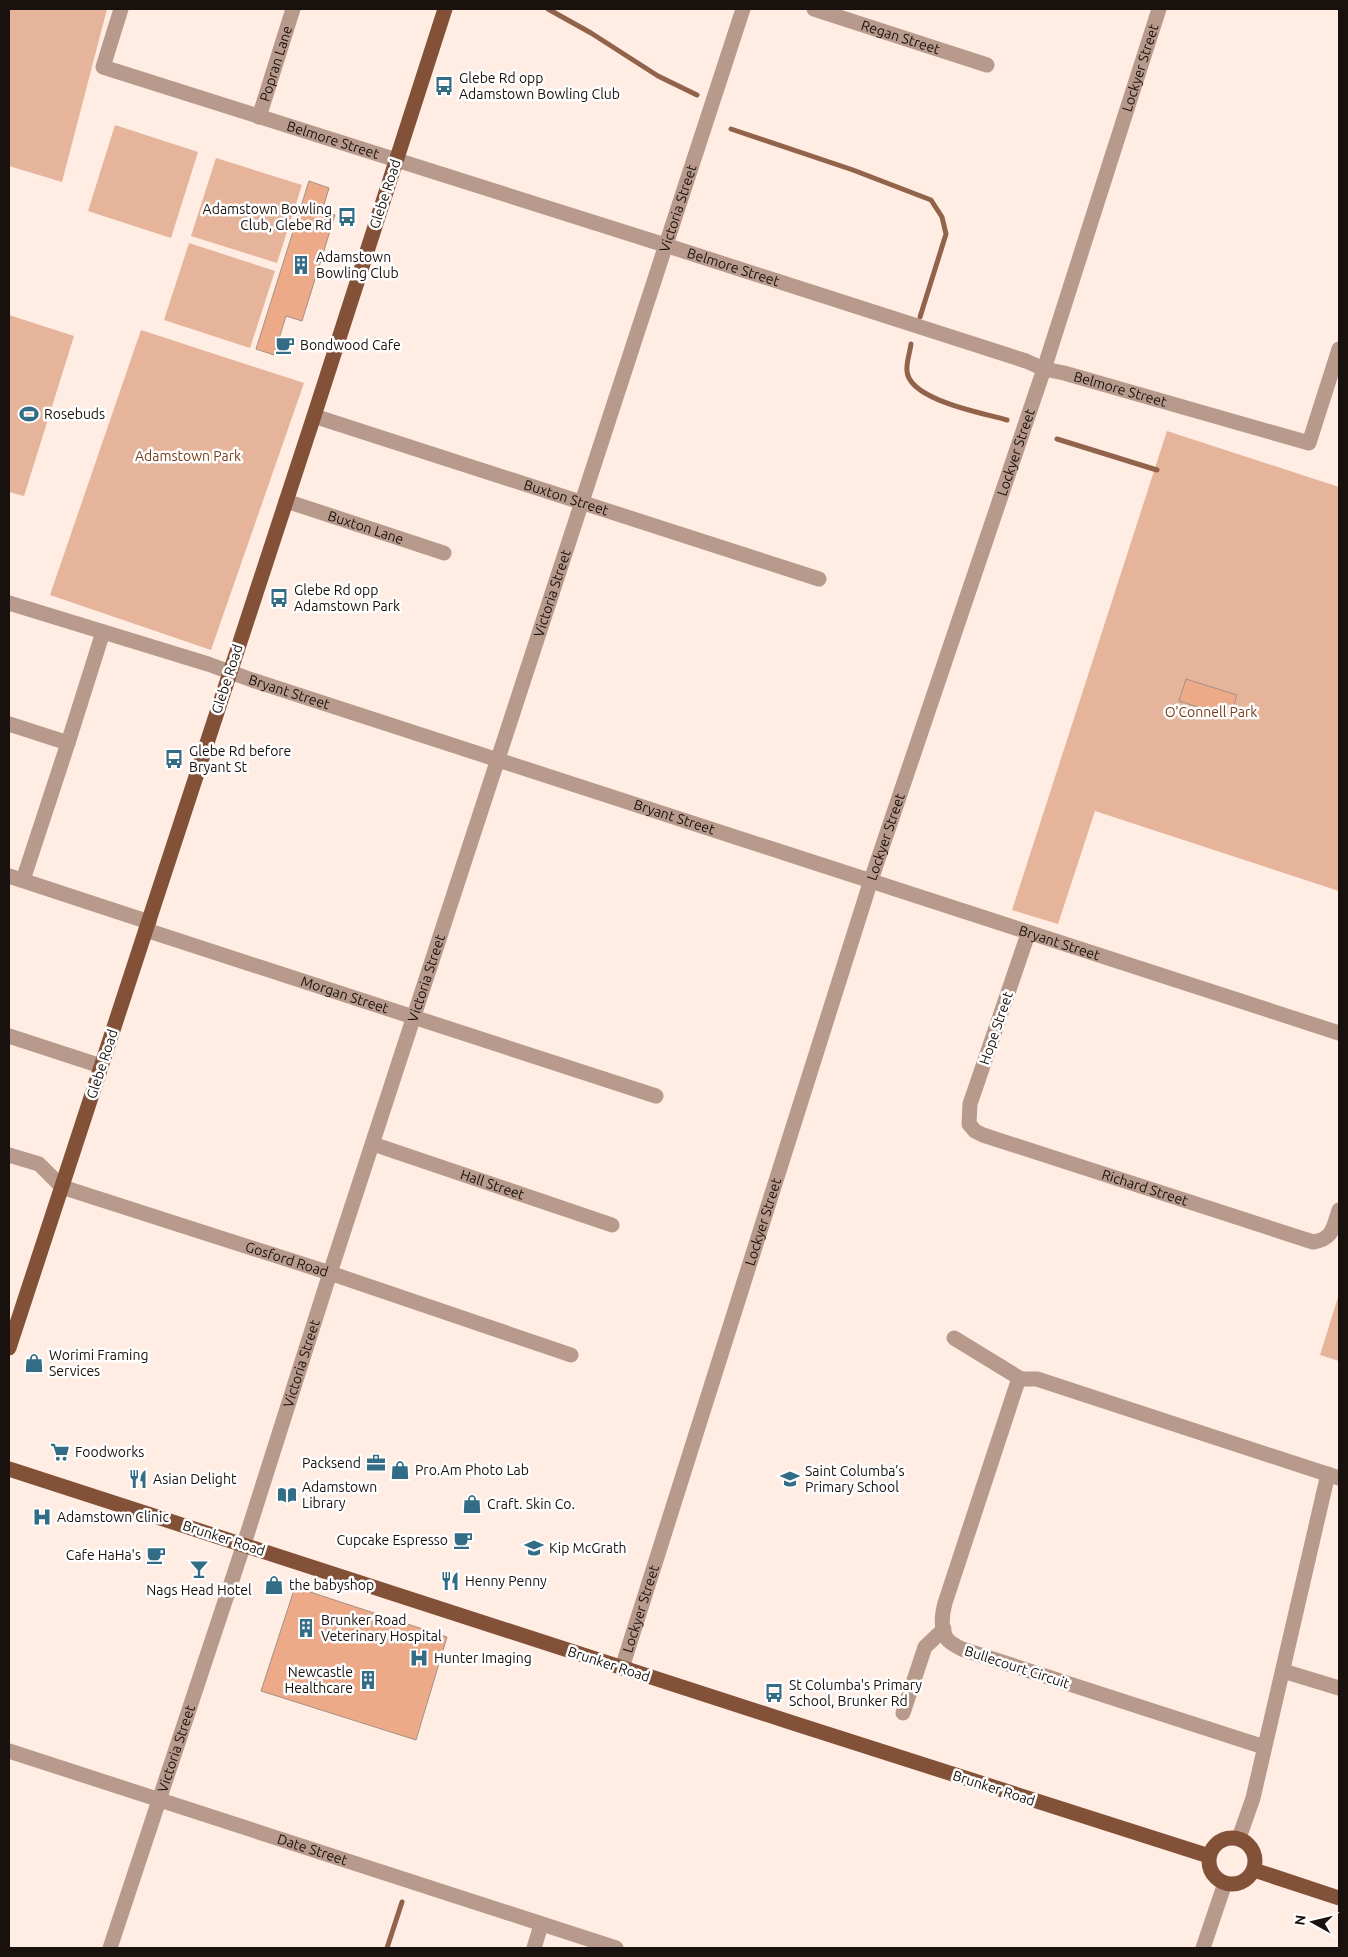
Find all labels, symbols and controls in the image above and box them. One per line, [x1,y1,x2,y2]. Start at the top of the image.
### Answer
street label: Regan Street [859,17,943,57]
street label: Lockyer Street [1119,22,1162,114]
street label: Popran Lane [256,24,295,103]
place label: Glebe Rd opp Adamstown Bowling Club [459,70,620,102]
bus stop icon: Glebe Rd opp Adamstown Bowling Club [433,75,455,97]
street label: Belmore Street [285,118,382,162]
street label: Glebe Road [366,157,404,231]
street label: Victoria Street [656,162,700,254]
place label: Adamstown Bowling Club, Glebe Rd [203,201,332,233]
bus stop icon: Adamstown Bowling Club, Glebe Rd [336,206,358,228]
street label: Belmore Street [685,245,782,289]
place label: Adamstown Bowling Club [316,249,399,281]
building icon: Adamstown Bowling Club [290,254,312,276]
cafe icon: Bondwood Cafe [274,334,296,356]
place label: Bondwood Cafe [300,337,401,353]
street label: Belmore Street [1072,368,1169,410]
sports icon: Rosebuds [18,403,40,425]
place label: Rosebuds [44,406,105,422]
street label: Lockyer Street [994,406,1038,498]
park label: Adamstown Park [135,448,241,464]
street label: Buxton Street [522,476,611,519]
street label: Buxton Lane [326,507,406,547]
street label: Victoria Street [530,547,574,639]
place label: Glebe Rd opp Adamstown Park [294,582,400,614]
bus stop icon: Glebe Rd opp Adamstown Park [268,587,290,609]
street label: Glebe Road [208,642,246,716]
street label: Bryant Street [247,671,332,713]
park label: O'Connell Park [1165,704,1257,720]
place label: Glebe Rd before Bryant St [189,743,291,775]
bus stop icon: Glebe Rd before Bryant St [163,748,185,770]
street label: Lockyer Street [863,791,908,883]
street label: Bryant Street [632,796,717,838]
street label: Bryant Street [1017,922,1102,964]
street label: Victoria Street [405,932,448,1024]
street label: Morgan Street [299,973,391,1017]
street label: Hope Street [976,989,1016,1067]
street label: Glebe Road [83,1027,121,1101]
street label: Hall Street [458,1166,527,1203]
street label: Richard Street [1100,1166,1190,1209]
street label: Lockyer Street [742,1175,785,1268]
street label: Gosford Road [243,1238,330,1280]
street label: Victoria Street [280,1317,323,1409]
place label: Worimi Framing Services [49,1347,148,1379]
shop icon: Worimi Framing Services [23,1352,45,1374]
supermarket icon: Foodworks [49,1441,71,1463]
place label: Foodworks [75,1444,144,1460]
office icon: Packsend [365,1452,387,1474]
place label: Packsend [302,1455,361,1471]
shop icon: Pro.Am Photo Lab [389,1459,411,1481]
place label: Pro.Am Photo Lab [415,1462,529,1478]
place label: Saint Columba’s Primary School [805,1463,905,1495]
restaurant icon: Asian Delight [127,1468,149,1490]
school or university icon: Saint Columba’s Primary School [779,1468,801,1490]
place label: Asian Delight [153,1471,237,1487]
place label: Adamstown Library [302,1479,377,1511]
library icon: Adamstown Library [276,1484,298,1506]
shop icon: Craft. Skin Co. [461,1493,483,1515]
place label: Craft. Skin Co. [487,1496,575,1512]
hospital icon: Adamstown Clinic [31,1506,53,1528]
place label: Adamstown Clinic [57,1509,169,1525]
street label: Brunker Road [181,1517,267,1559]
cafe icon: Cupcake Espresso [452,1529,474,1551]
place label: Cupcake Espresso [336,1532,448,1548]
school or university icon: Kip McGrath [523,1537,545,1559]
place label: Kip McGrath [549,1540,627,1556]
cafe icon: Cafe HaHa's [145,1544,167,1566]
place label: Cafe HaHa's [66,1547,141,1563]
bar icon: Nags Head Hotel [188,1558,210,1580]
street label: Lockyer Street [619,1563,662,1655]
restaurant icon: Henny Penny [439,1570,461,1592]
place label: Henny Penny [465,1573,547,1589]
shop icon: the babyshop [263,1574,285,1596]
place label: the babyshop [289,1577,374,1593]
place label: Nags Head Hotel [146,1582,252,1598]
place label: Brunker Road Veterinary Hospital [321,1612,442,1644]
building icon: Brunker Road Veterinary Hospital [295,1617,317,1639]
street label: Brunker Road [566,1643,652,1685]
street label: Bullecourt Circuit [963,1643,1072,1692]
hospital icon: Hunter Imaging [408,1647,430,1669]
place label: Hunter Imaging [434,1650,532,1666]
place label: Newcastle Healthcare [284,1664,353,1696]
building icon: Newcastle Healthcare [357,1669,379,1691]
place label: St Columba's Primary School, Brunker Rd [789,1677,922,1709]
bus stop icon: St Columba's Primary School, Brunker Rd [763,1682,785,1704]
street label: Victoria Street [154,1702,198,1794]
street label: Brunker Road [951,1767,1037,1809]
street label: Date Street [275,1831,350,1868]
north arrow [1288,1897,1338,1947]
text: N [1291,1914,1309,1926]

